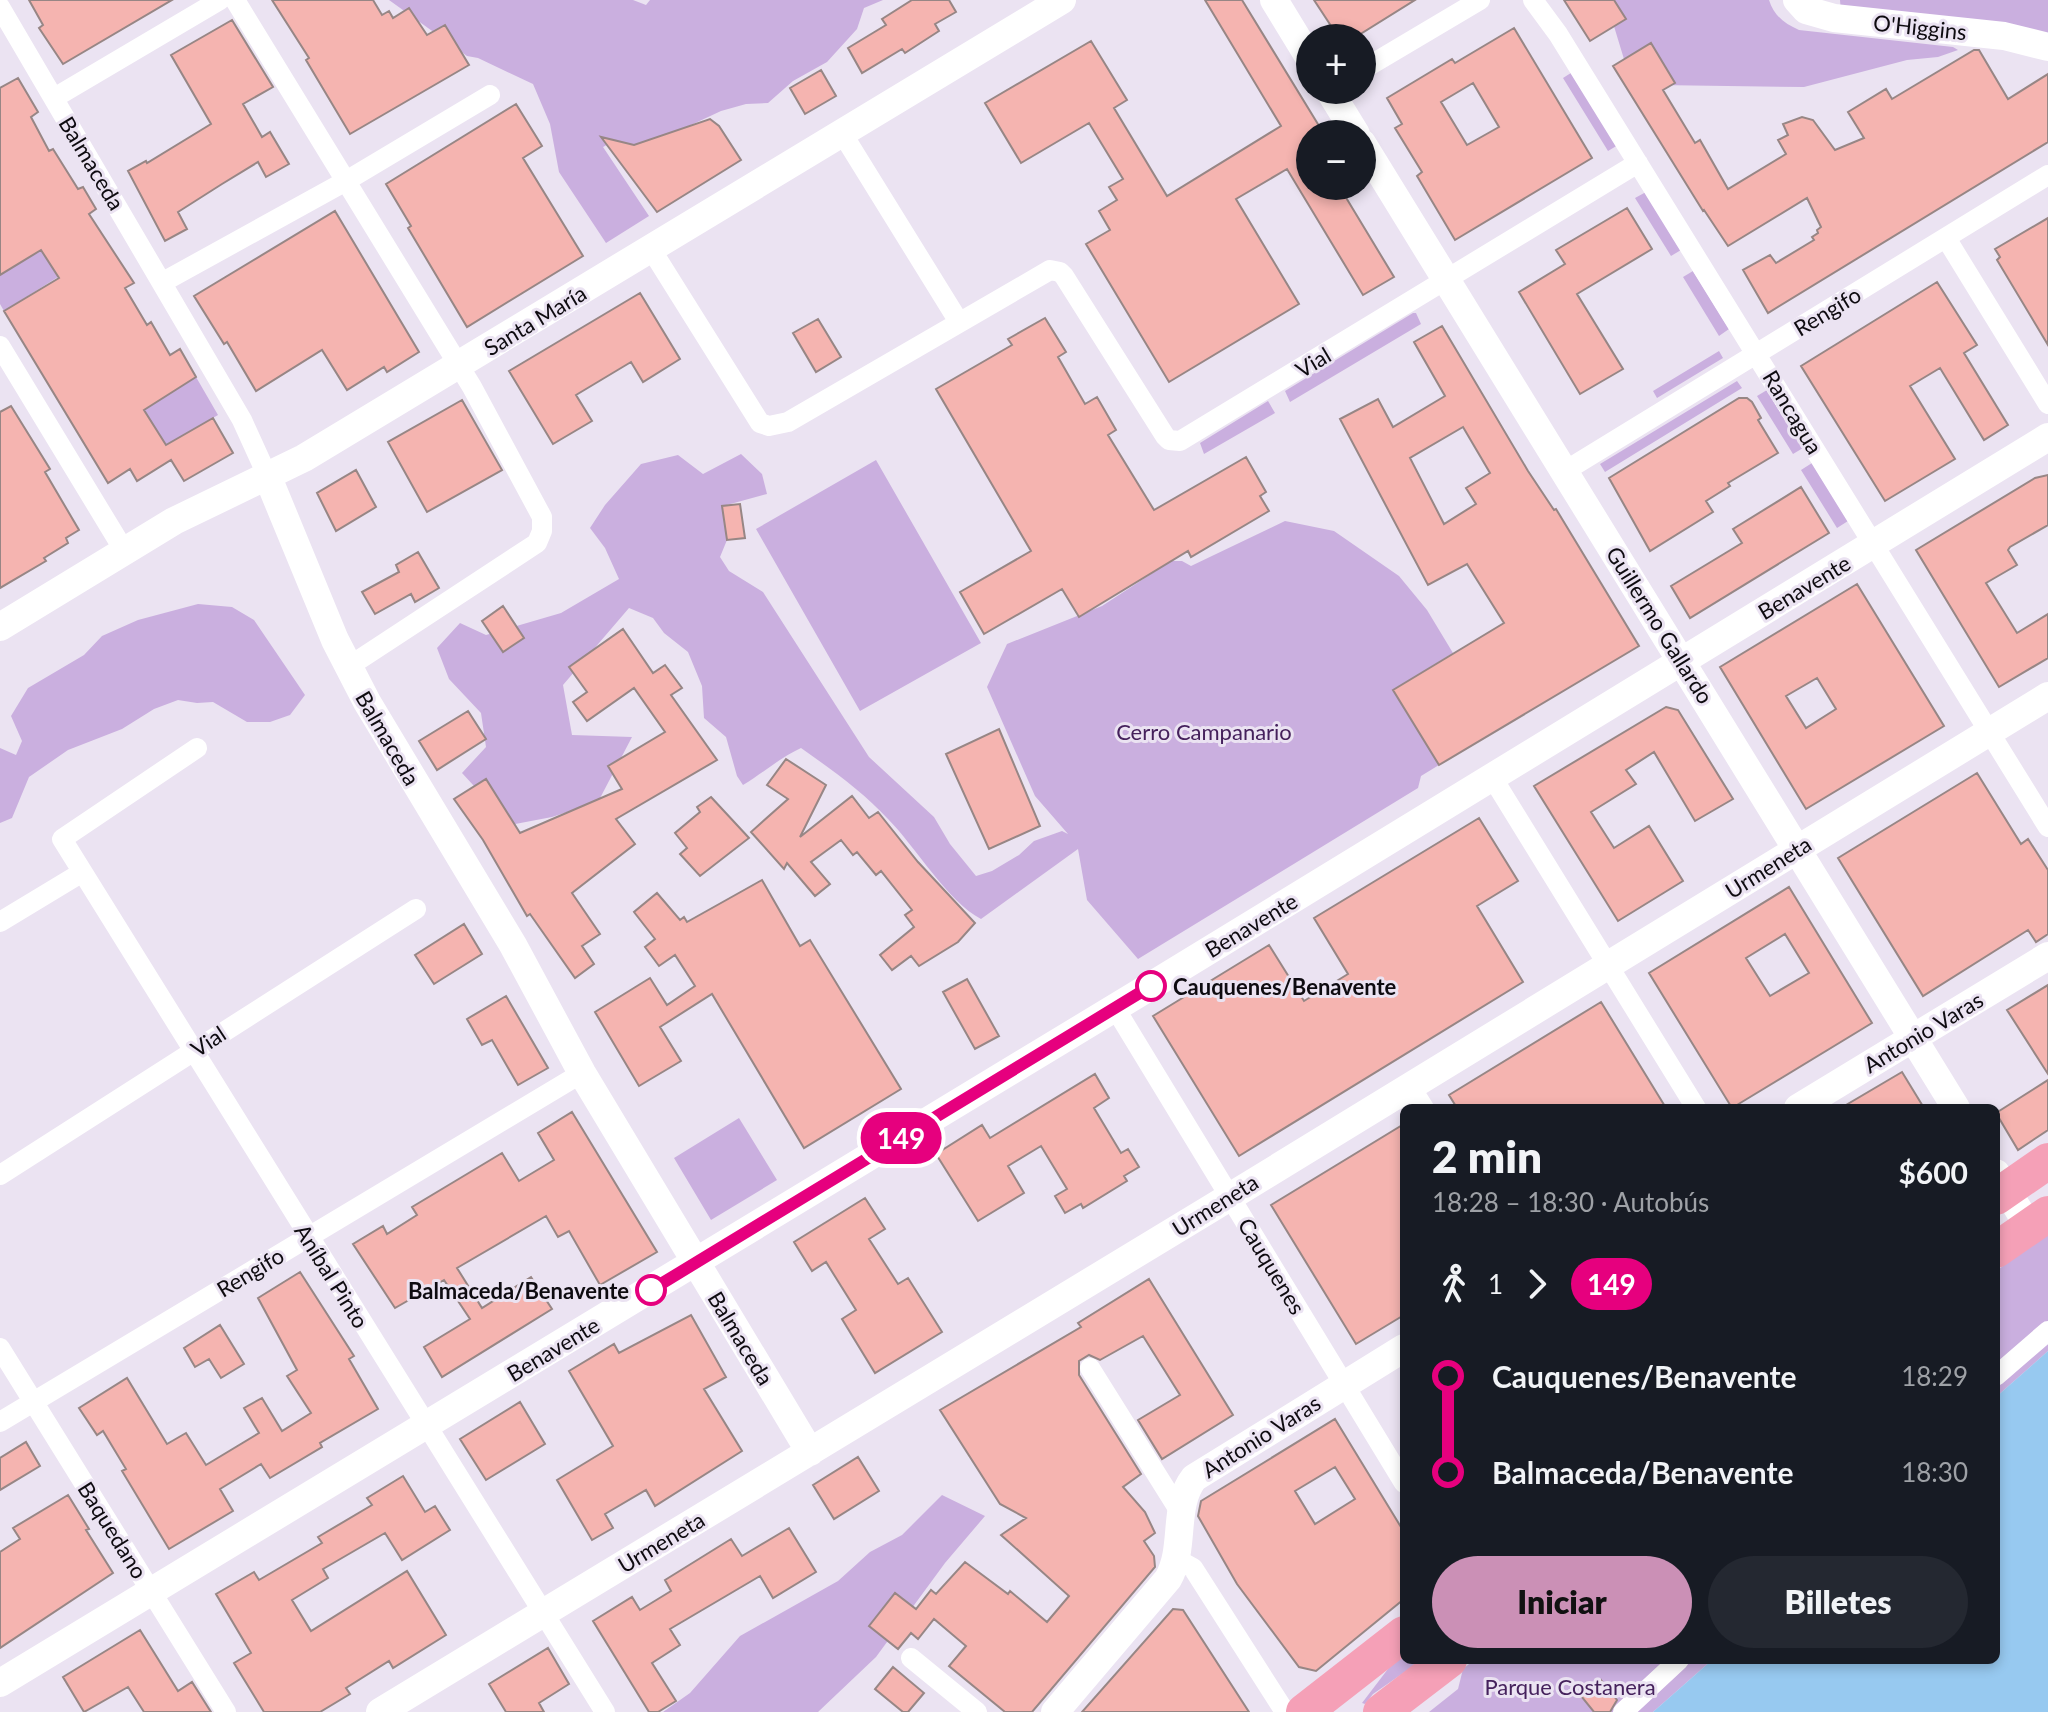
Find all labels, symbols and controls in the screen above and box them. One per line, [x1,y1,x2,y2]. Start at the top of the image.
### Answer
street label: O'Higgins [1872,9,1968,45]
map controls [1296,24,1376,200]
button: + [1296,24,1376,104]
street label: Balmaceda [54,111,130,215]
button: − [1296,120,1376,200]
street label: Santa María [479,279,591,361]
street label: Rengifo [1789,280,1865,342]
street label: Vial [1290,341,1336,383]
street label: Rancagua [1758,365,1828,459]
street label: Guillermo Gallardo [1601,541,1719,709]
street label: Benavente [1753,549,1855,625]
street label: Balmaceda [350,686,426,790]
park label: Cerro Campanario [1116,718,1292,745]
street label: Urmeneta [1720,830,1816,904]
street label: Benavente [1200,887,1302,963]
marker: Cauquenes/Benavente [1136,971,1166,1001]
place label: Cauquenes/Benavente [1173,973,1397,1000]
street label: Antonio Varas [1858,986,1988,1078]
street label: Vial [185,1020,231,1062]
line badge: 149 [855,1112,947,1164]
text: 149 [877,1121,925,1155]
text: 2 min [1432,1130,1542,1182]
text: $600 [1898,1154,1968,1190]
street label: Urmeneta [1167,1168,1263,1242]
text: 18:28 – 18:30 · Autobús [1432,1186,1709,1218]
street label: Cauquenes [1233,1213,1311,1319]
street label: Aníbal Pinto [289,1219,375,1333]
street label: Rengifo [212,1241,288,1303]
icon: walk [1432,1262,1476,1306]
icon: forward [1515,1262,1559,1306]
text: 149 [1587,1267,1636,1301]
text: 1 [1488,1268,1503,1300]
marker: Balmaceda/Benavente [636,1275,666,1305]
place label: Balmaceda/Benavente [408,1277,629,1304]
street label: Balmaceda [703,1286,779,1390]
street label: Benavente [502,1311,604,1387]
text: Cauquenes/Benavente [1492,1358,1797,1394]
text: 18:29 [1901,1360,1968,1392]
street label: Antonio Varas [1197,1389,1325,1483]
text: Balmaceda/Benavente [1492,1454,1794,1490]
text: 18:30 [1901,1456,1968,1488]
street label: Baquedano [73,1477,153,1583]
street label: Urmeneta [613,1506,709,1578]
button: Iniciar [1432,1556,1692,1648]
button: Billetes [1708,1556,1968,1648]
park label: Parque Costanera [1484,1673,1656,1700]

